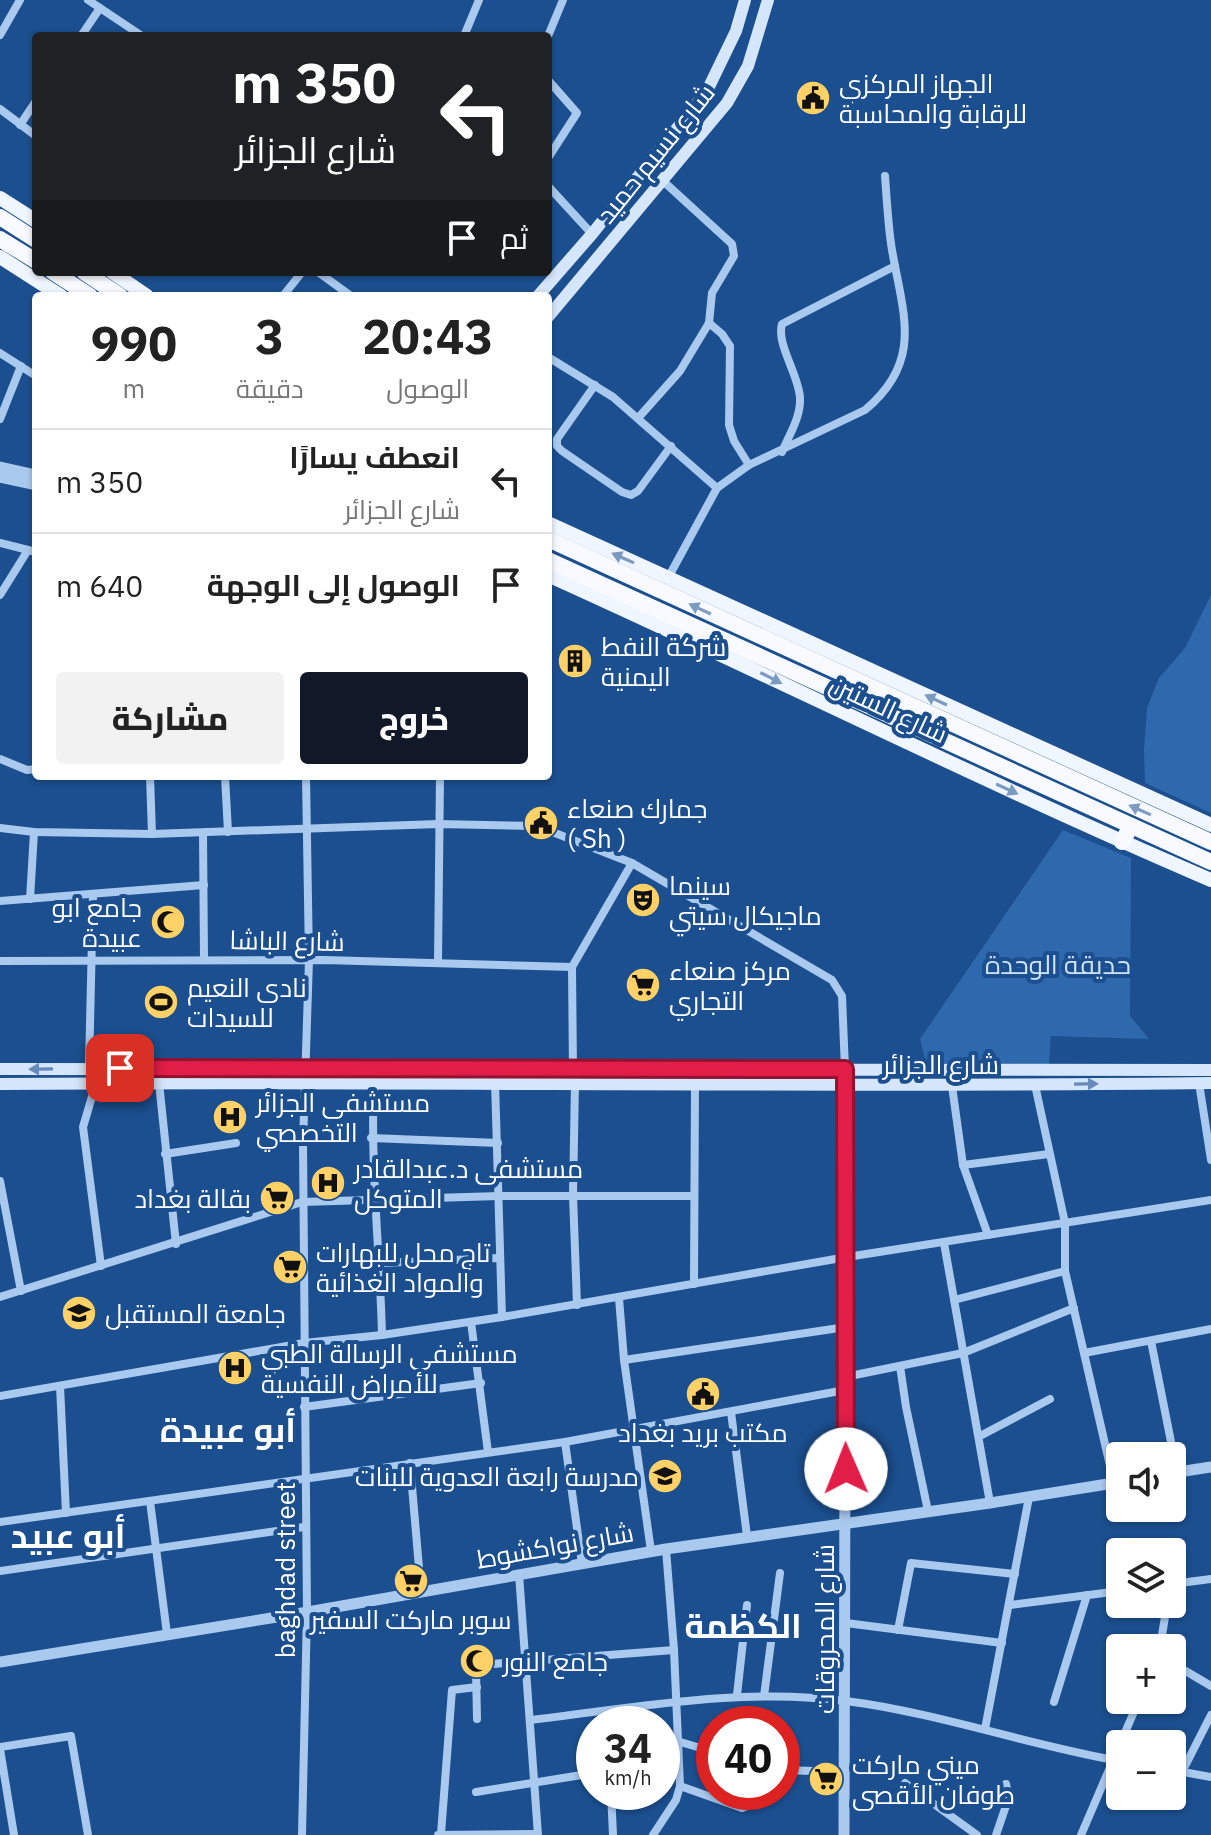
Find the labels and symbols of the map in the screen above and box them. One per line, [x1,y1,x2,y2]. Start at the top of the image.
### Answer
place label: الجهاز المركزي للرقابة والمحاسبة [839,66,1027,130]
street label: شارع نسيم حميد [588,76,723,231]
public building icon: الجهاز المركزي للرقابة والمحاسبة [794,79,832,117]
one-way arrow [611,551,635,565]
one-way arrow [688,602,711,615]
place label: شركة النفط اليمنية [601,629,726,693]
building icon: شركة النفط اليمنية [556,642,594,680]
street label: شارع الستين [824,666,953,751]
one-way arrow [760,672,783,685]
one-way arrow [924,693,948,707]
one-way arrow [995,782,1018,796]
place label: جمارك صنعاء ( Sh ) [567,791,707,855]
one-way arrow [1128,803,1152,816]
public building icon: جمارك صنعاء ( Sh ) [522,804,560,842]
place label: سينما ماجيكال سيتي [669,868,822,937]
theatre icon: سينما ماجيكال سيتي [624,881,662,919]
place label: جامع ابو عبيدة [52,890,142,954]
mosque icon: جامع ابو عبيدة [149,903,187,941]
street label: شارع الباشا [229,922,345,959]
park label: حديقة الوحدة [985,947,1131,981]
place label: مركز صنعاء التجاري [669,953,791,1021]
supermarket icon: مركز صنعاء التجاري [624,966,662,1004]
place label: نادي النعيم للسيدات [187,970,307,1034]
sports icon: نادي النعيم للسيدات [142,983,180,1021]
pin [86,1034,154,1102]
street label: شارع الجزائر [881,1047,999,1082]
one-way arrow [28,1063,53,1075]
one-way arrow [1074,1078,1099,1091]
place label: مستشفى الجزائر التخصصي [254,1085,430,1152]
hospital icon: مستشفى الجزائر التخصصي [211,1098,249,1136]
place label: مستشفى د.عبدالقادر المتوكل [352,1151,583,1215]
hospital icon: مستشفى د.عبدالقادر المتوكل [309,1164,347,1202]
supermarket icon: بقالة بغداد [258,1179,296,1217]
place label: بقالة بغداد [135,1181,251,1215]
place label: تاج محل للبهارات والمواد الغذائية [316,1235,491,1299]
supermarket icon: تاج محل للبهارات والمواد الغذائية [271,1248,309,1286]
school or university icon: جامعة المستقبل [60,1294,98,1332]
place label: جامعة المستقبل [105,1296,286,1330]
place label: مستشفى الرسالة الطبي للأمراض النفسية [261,1336,518,1400]
hospital icon: مستشفى الرسالة الطبي للأمراض النفسية [216,1349,254,1387]
public building icon: مكتب بريد بغداد [684,1375,722,1413]
district label: أبو عبيدة [160,1407,296,1451]
place label: مكتب بريد بغداد [618,1415,788,1449]
position arrow [804,1427,888,1511]
school or university icon: مدرسة رابعة العدوية للبنات [646,1457,684,1495]
place label: مدرسة رابعة العدوية للبنات [355,1459,639,1493]
street label: baghdad street [268,1482,302,1658]
district label: أبو عبيد [11,1513,125,1557]
street label: شارع نواكشوط [474,1514,636,1577]
street label: شارع المحروقات [807,1544,842,1714]
supermarket icon: سوبر ماركت السفير [392,1562,430,1600]
place label: سوبر ماركت السفير [309,1602,511,1636]
district label: الكظمة [684,1603,802,1647]
mosque icon: جامع النور [458,1642,496,1680]
place label: جامع النور [501,1644,608,1679]
speed limit sign: 40 [696,1706,800,1810]
place label: ميني ماركت طوفان الأقصى [852,1747,1015,1811]
supermarket icon: ميني ماركت طوفان الأقصى [807,1760,845,1798]

